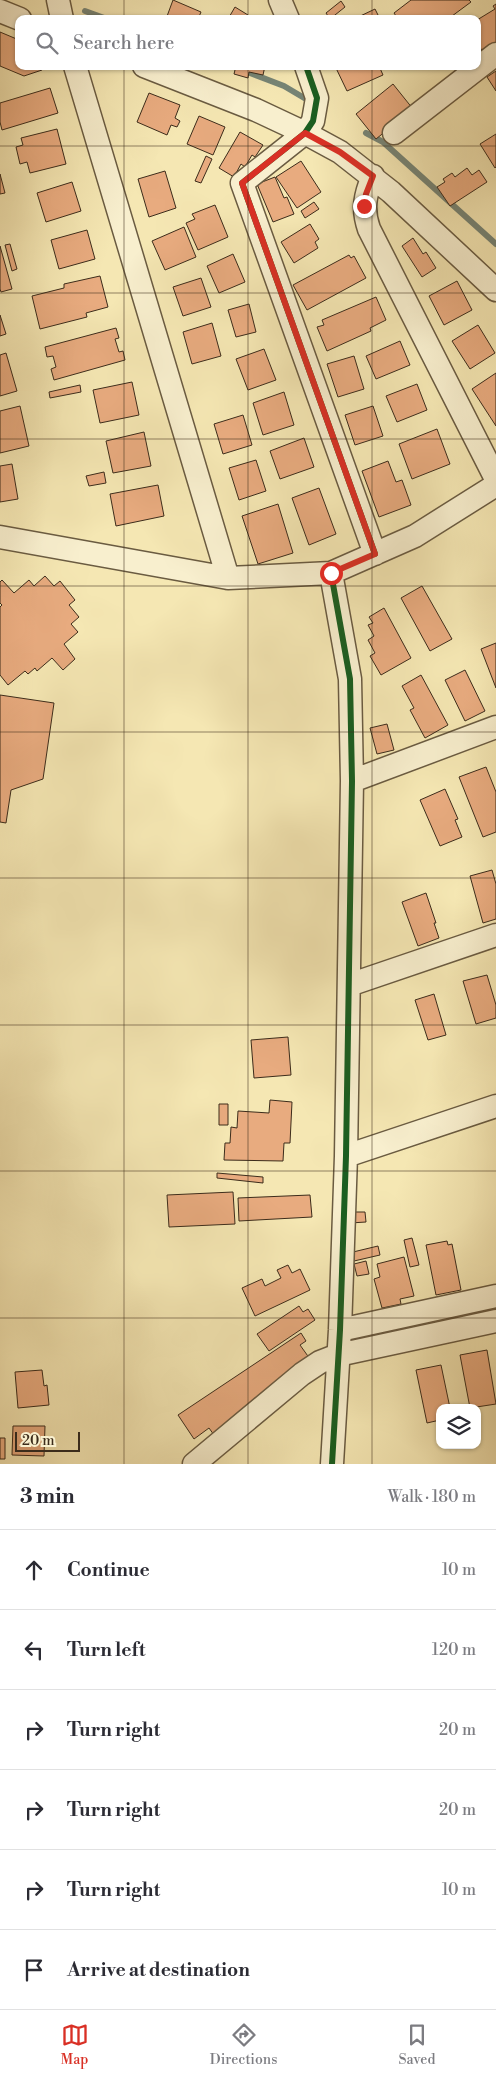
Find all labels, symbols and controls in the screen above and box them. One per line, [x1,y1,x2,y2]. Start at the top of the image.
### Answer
search box [15,15,481,70]
icon: search [33,29,61,57]
text: Search here [73,31,174,55]
route end [353,195,376,218]
route start [320,562,343,585]
map controls [436,1404,481,1449]
button: layers [436,1404,481,1449]
scale bar [15,1429,80,1452]
text: 20 m [22,1432,54,1450]
text: 3 min [20,1484,75,1510]
text: Walk · 180 m [388,1487,476,1507]
icon: ahead [20,1556,48,1584]
text: Continue [67,1558,150,1582]
text: 10 m [442,1560,476,1580]
icon: left [20,1636,48,1664]
text: Turn left [67,1638,146,1662]
text: 120 m [432,1640,476,1660]
icon: right [20,1716,48,1744]
text: Turn right [67,1718,160,1742]
text: 20 m [439,1720,476,1740]
icon: right [20,1796,48,1824]
text: Turn right [67,1798,160,1822]
text: 20 m [439,1800,476,1820]
icon: right [20,1876,48,1904]
text: Turn right [67,1878,160,1902]
text: 10 m [442,1880,476,1900]
icon: arrive [20,1956,48,1984]
text: Arrive at destination [67,1958,250,1982]
tab: Map [61,2021,89,2069]
tab: Directions [210,2021,277,2069]
tab: Saved [399,2021,435,2069]

